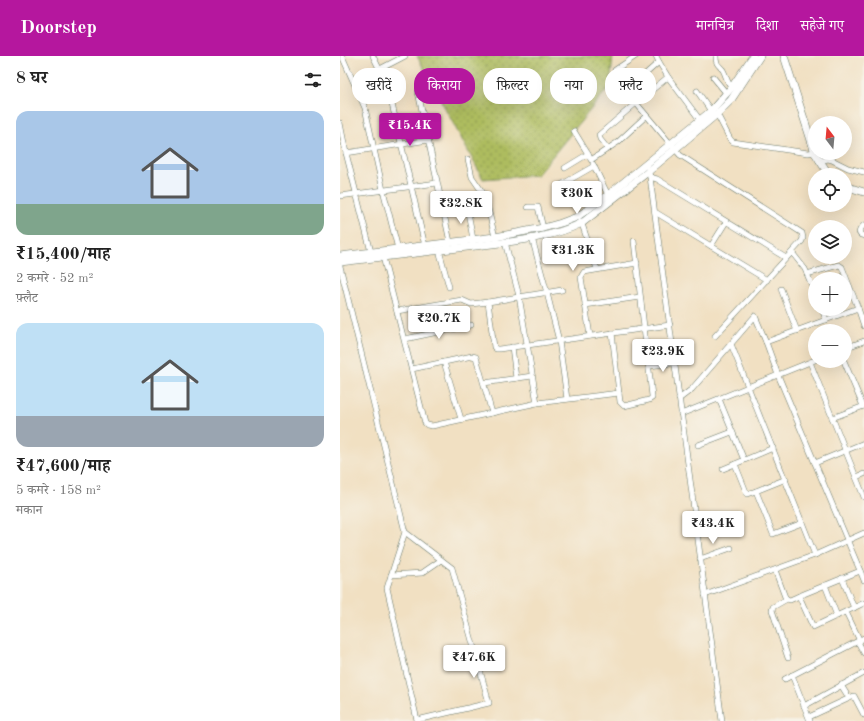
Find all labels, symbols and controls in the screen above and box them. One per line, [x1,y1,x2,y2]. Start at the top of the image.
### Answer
text: Doorstep [20,19,97,38]
text: मानचित्र [696,19,734,33]
text: दिशा [756,19,778,33]
text: सहेजे गए [800,19,844,33]
chip: खरीदें [352,68,406,104]
chip: किराया [414,68,475,104]
chip: फ़िल्टर [483,68,542,104]
chip: नया [550,68,597,104]
chip: फ़्लैट [605,68,656,104]
icon: filters [302,69,324,91]
text: 8 घर [16,70,48,87]
pin: ₹15.4K [377,113,443,147]
north arrow [808,116,852,160]
map controls [808,116,852,368]
text: ₹15.4K [388,119,432,132]
icon: home [134,137,206,209]
button: locate [808,168,852,212]
pin: ₹30K [553,181,601,215]
text: ₹30K [561,187,593,200]
pin: ₹32.8K [428,191,494,225]
text: ₹32.8K [439,197,483,210]
button: layers [808,220,852,264]
pin: ₹31.3K [540,238,606,272]
text: ₹31.3K [551,244,595,257]
text: ₹15,400/माह [16,246,110,263]
text: 2 कमरे · 52 m² [16,272,93,285]
button: + [808,272,852,316]
text: फ़्लैट [16,292,38,305]
pin: ₹20.7K [406,306,472,340]
text: ₹20.7K [417,312,461,325]
button: − [808,324,852,368]
pin: ₹23.9K [630,339,696,373]
text: ₹23.9K [641,345,685,358]
icon: home [134,349,206,421]
text: ₹47,600/माह [16,458,110,475]
text: 5 कमरे · 158 m² [16,484,101,497]
text: मकान [16,504,42,517]
pin: ₹43.4K [680,511,746,545]
text: ₹43.4K [691,517,735,530]
pin: ₹47.6K [441,645,507,679]
text: ₹47.6K [452,651,496,664]

